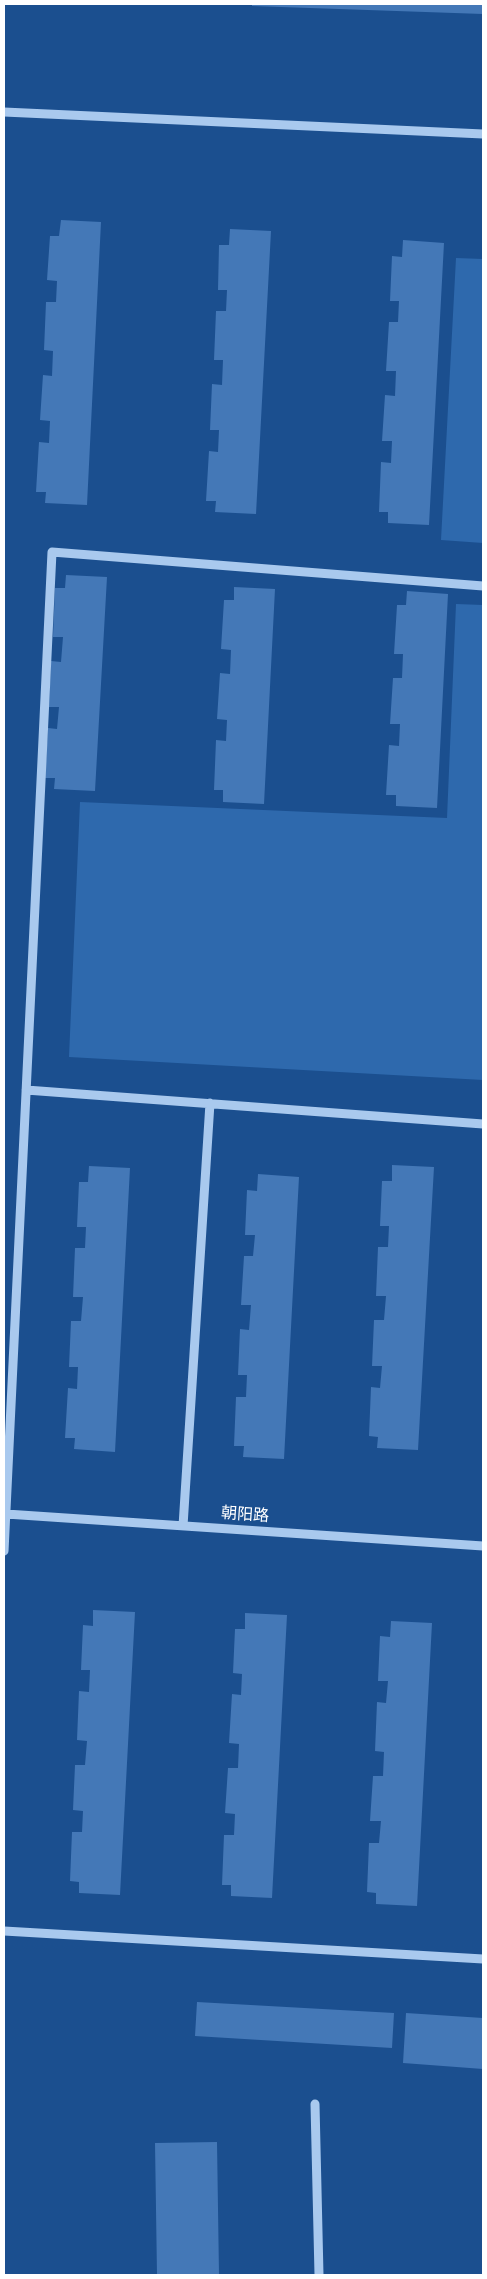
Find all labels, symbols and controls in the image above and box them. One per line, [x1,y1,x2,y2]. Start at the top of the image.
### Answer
street label: 朝阳路 [220,1504,270,1526]

